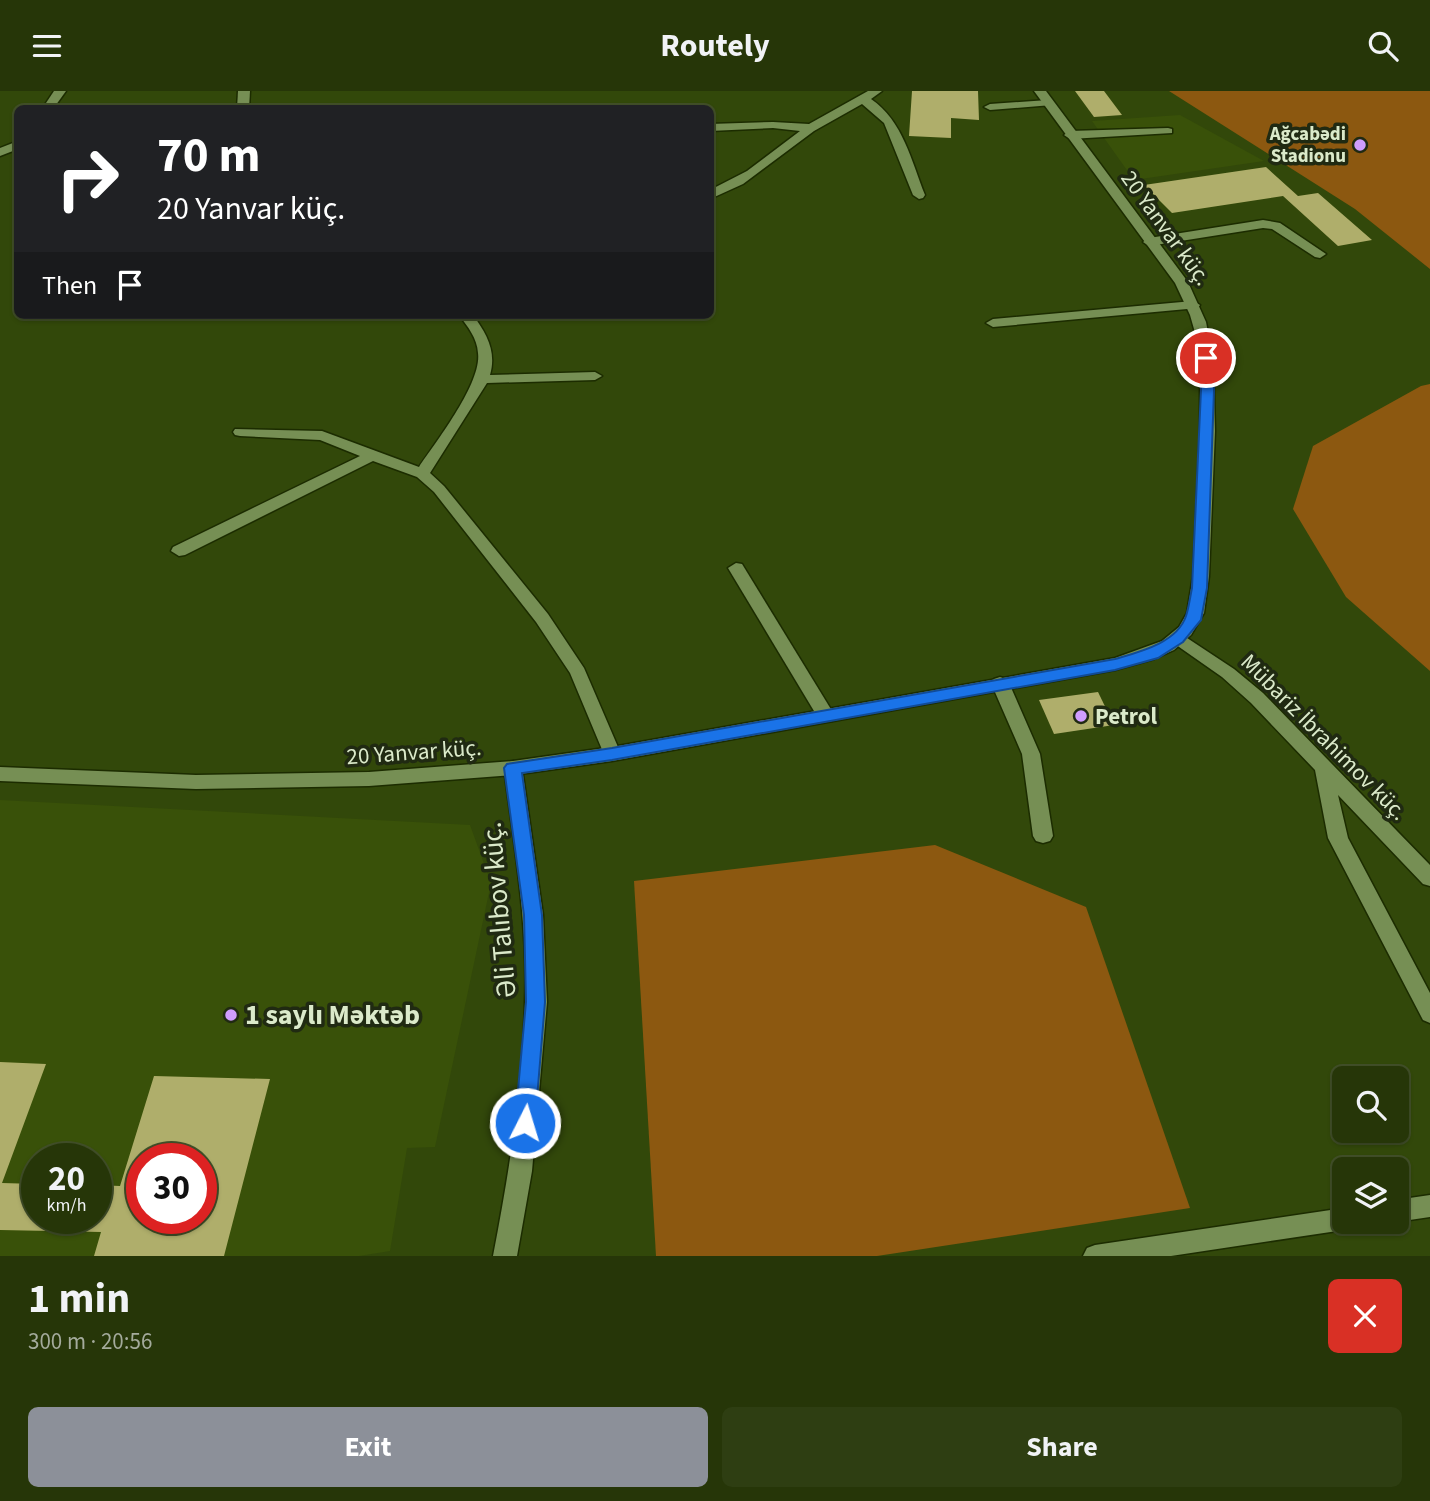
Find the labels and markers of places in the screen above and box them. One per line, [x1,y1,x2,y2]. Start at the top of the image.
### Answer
place label: Ağcabədi Stadionu [1269,121,1346,170]
marker: Ağcabədi Stadionu [1352,137,1368,153]
pin [1176,328,1236,388]
place label: Petrol [1095,700,1157,733]
marker: Petrol [1073,708,1089,724]
place label: 1 saylı Məktəb [245,995,420,1035]
marker: 1 saylı Məktəb [223,1007,239,1023]

